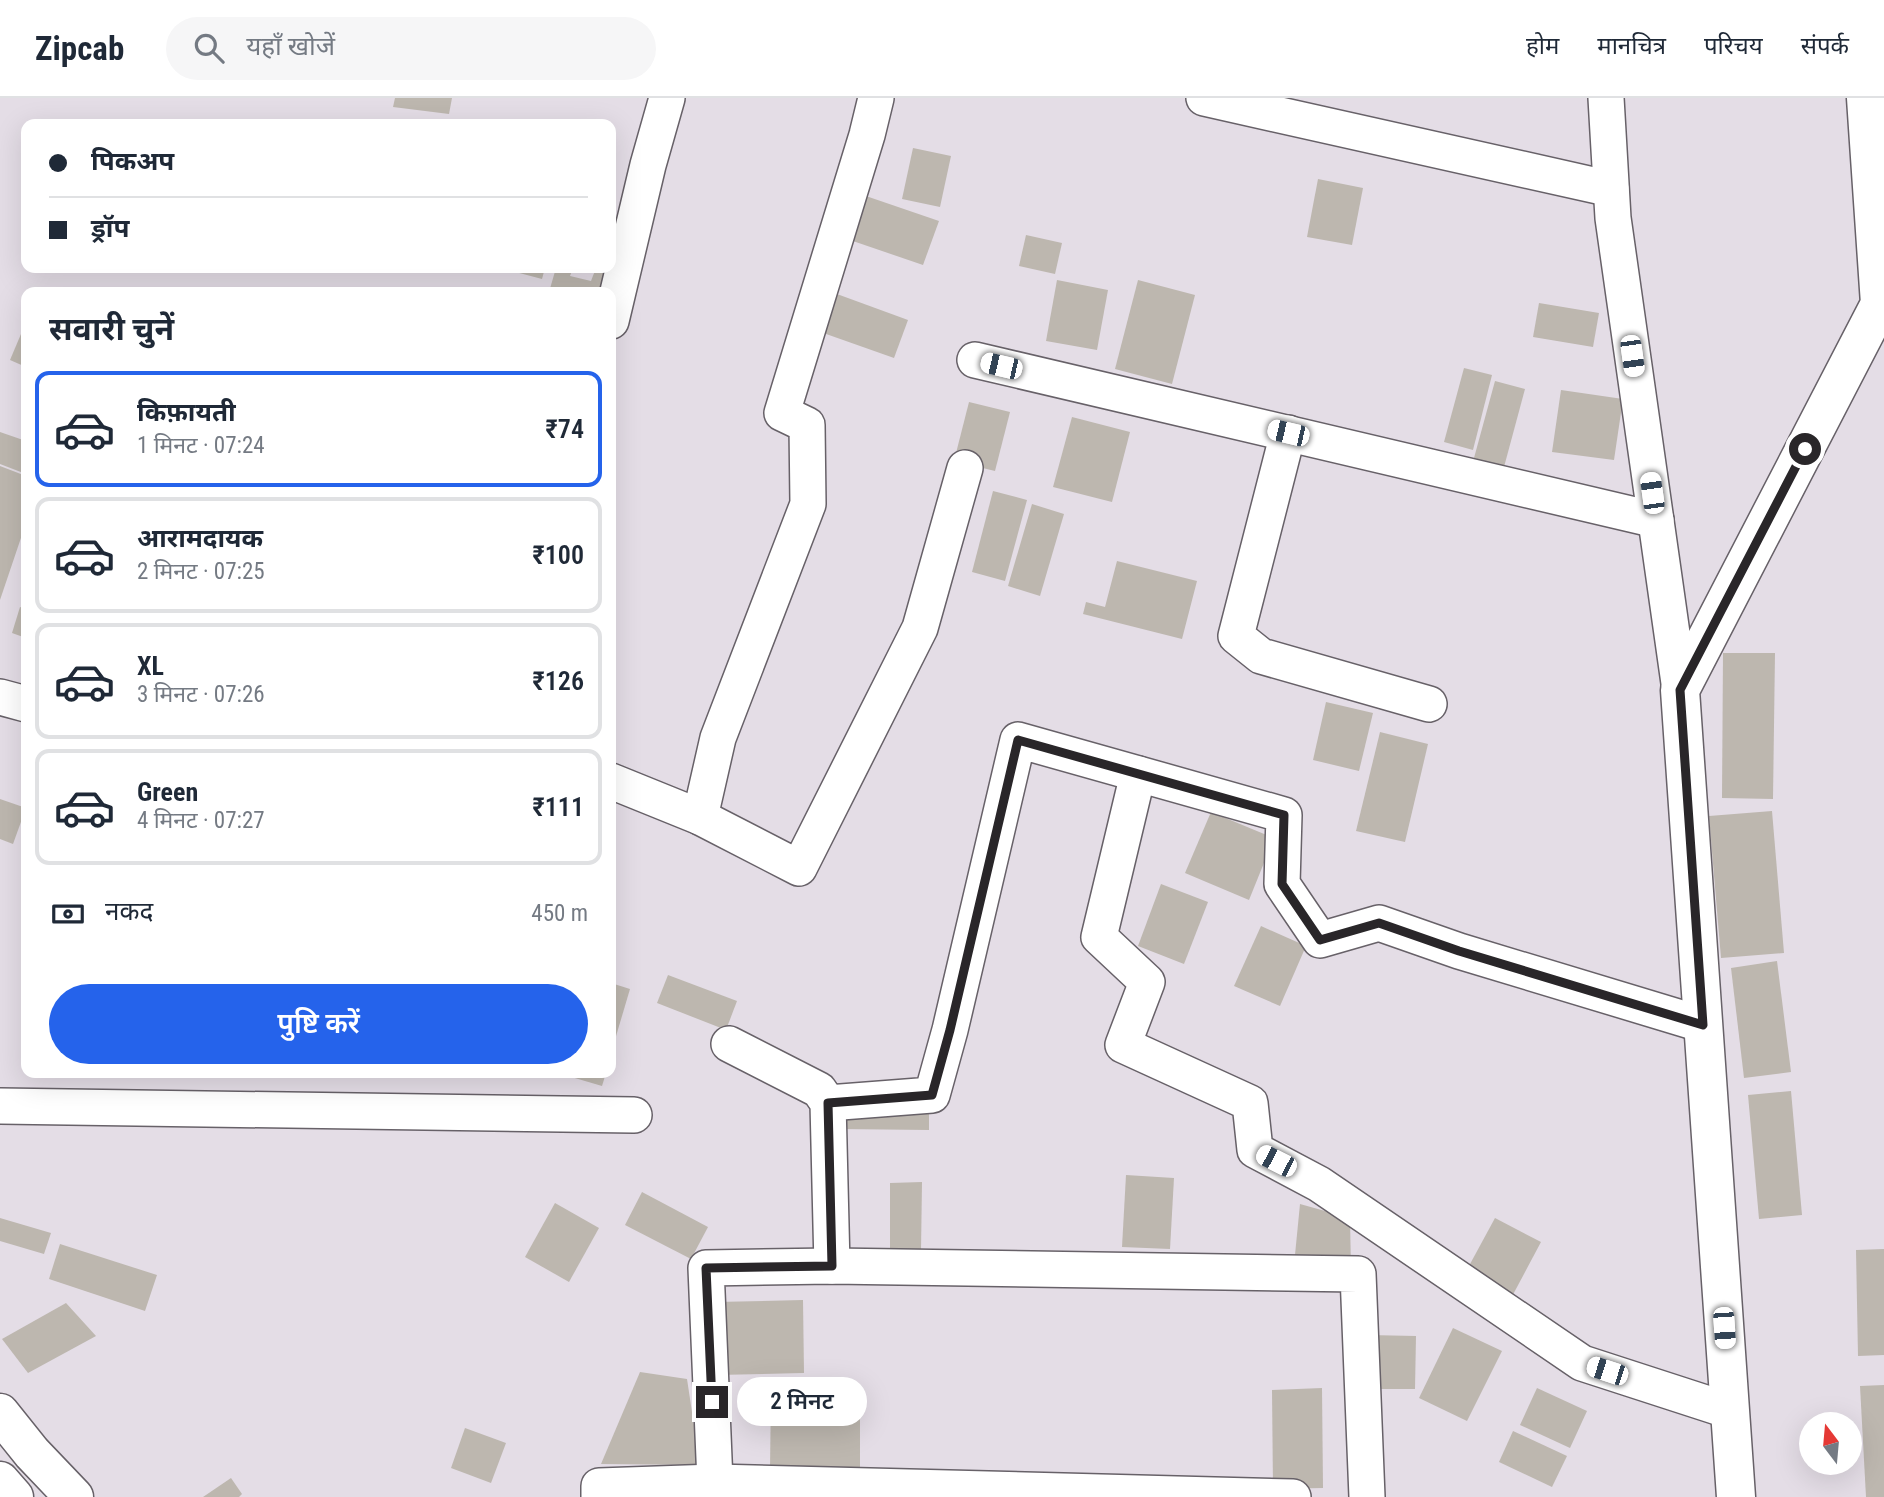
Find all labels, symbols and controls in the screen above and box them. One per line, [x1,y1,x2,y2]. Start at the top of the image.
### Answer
search box [166,17,656,80]
text: Zipcab [35,29,124,68]
icon: search [190,29,228,67]
text: यहाँ खोजें [246,31,335,61]
text: होम [1526,32,1559,60]
text: मानचित्र [1597,32,1666,60]
text: परिचय [1704,32,1763,60]
text: संपर्क [1801,32,1849,60]
text: पिकअप [91,146,174,176]
text: ड्रॉप [91,213,129,243]
text: सवारी चुनें [49,310,174,348]
car [1619,334,1646,378]
car [979,351,1024,381]
text: किफ़ायती [137,397,236,427]
icon: car [53,398,116,461]
text: ₹74 [546,414,584,444]
car [1266,418,1311,448]
text: 1 मिनट · 07:24 [137,432,265,459]
route start [1789,433,1821,465]
car [1639,471,1666,515]
text: आरामदायक [137,523,263,553]
icon: car [53,524,116,587]
text: ₹100 [533,540,584,570]
text: 2 मिनट · 07:25 [137,558,265,585]
icon: car [53,650,116,713]
text: XL [137,651,164,681]
text: ₹126 [533,666,584,696]
text: 3 मिनट · 07:26 [137,681,265,708]
icon: car [53,776,116,839]
text: Green [137,777,198,807]
text: ₹111 [533,792,584,822]
text: 4 मिनट · 07:27 [137,807,265,834]
icon: cash [49,895,87,933]
text: नकद [105,896,153,926]
text: 450 m [531,900,588,927]
button: पुष्टि करें [49,984,588,1064]
car [1253,1142,1300,1180]
car [1713,1306,1736,1350]
car [1584,1355,1631,1387]
callout: 2 मिनट [736,1378,866,1426]
route end [696,1386,728,1418]
text: 2 मिनट [770,1388,834,1415]
north arrow [1799,1412,1862,1475]
map controls [1799,1412,1862,1475]

